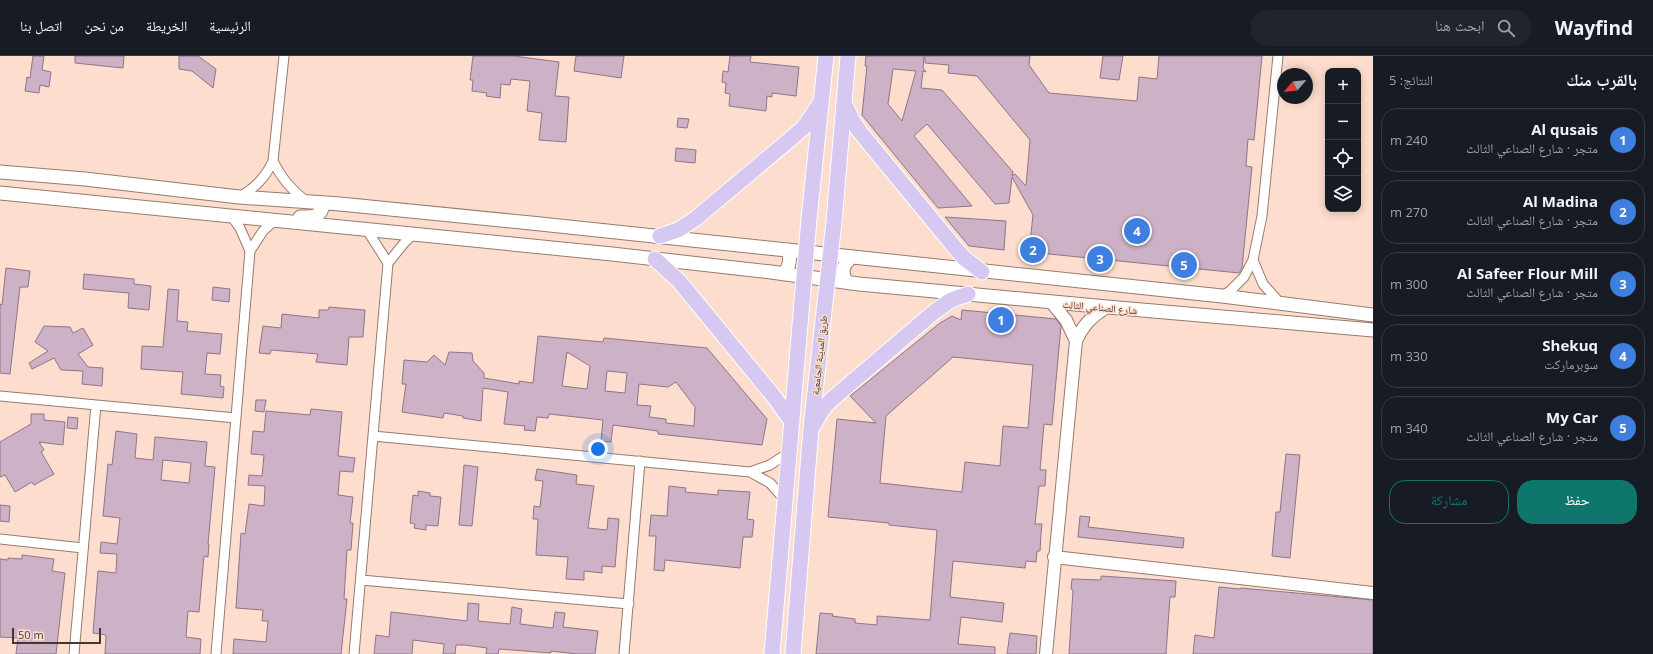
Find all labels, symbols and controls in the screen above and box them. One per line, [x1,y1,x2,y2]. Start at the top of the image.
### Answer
search box [1251,10,1531,46]
text: ابحث هنا [1435,15,1485,35]
text: Wayfind [1555,15,1633,41]
text: اتصل بنا [20,16,62,35]
text: من نحن [84,16,124,35]
text: الخريطة [146,16,187,35]
text: الرئيسية [209,16,251,35]
icon: search [1495,17,1517,39]
north arrow [1277,68,1313,104]
map controls [1325,68,1361,212]
button: + [1325,68,1361,104]
text: بالقرب منك [1566,68,1637,91]
text: النتائج: 5 [1389,71,1433,89]
button: − [1325,104,1361,140]
text: Al qusais [1531,119,1598,139]
text: 240 m [1390,131,1428,149]
text: 1 [1619,131,1627,149]
text: متجر · شارع الصناعي الثالث [1466,139,1598,157]
button: locate [1325,140,1361,176]
button: layers [1325,176,1361,212]
text: Al Madina [1523,191,1598,211]
text: 270 m [1390,203,1428,221]
text: 2 [1619,203,1627,221]
text: متجر · شارع الصناعي الثالث [1466,211,1598,229]
pin: 4 [1124,216,1150,246]
pin: 2 [1020,235,1046,265]
pin: 3 [1087,244,1113,274]
pin: 5 [1171,250,1197,280]
text: Al Safeer Flour Mill [1457,263,1598,283]
text: 300 m [1390,275,1428,293]
text: 3 [1619,275,1627,293]
text: متجر · شارع الصناعي الثالث [1466,283,1598,301]
street label: شارع الصناعي الثالث [1062,297,1138,319]
pin: 1 [988,305,1014,335]
street label: طريق المدينة الجامعية [808,314,830,396]
text: Shekuq [1542,335,1598,355]
text: 330 m [1390,347,1428,365]
text: 4 [1619,347,1627,365]
text: سوبرماركت [1544,355,1598,373]
text: My Car [1546,407,1598,427]
text: 340 m [1390,419,1428,437]
text: 5 [1619,419,1627,437]
text: متجر · شارع الصناعي الثالث [1466,427,1598,445]
your location [588,439,608,459]
button: مشاركة [1389,480,1509,524]
button: حفظ [1517,480,1637,524]
scale bar [12,626,101,645]
text: 50 m [18,627,44,642]

